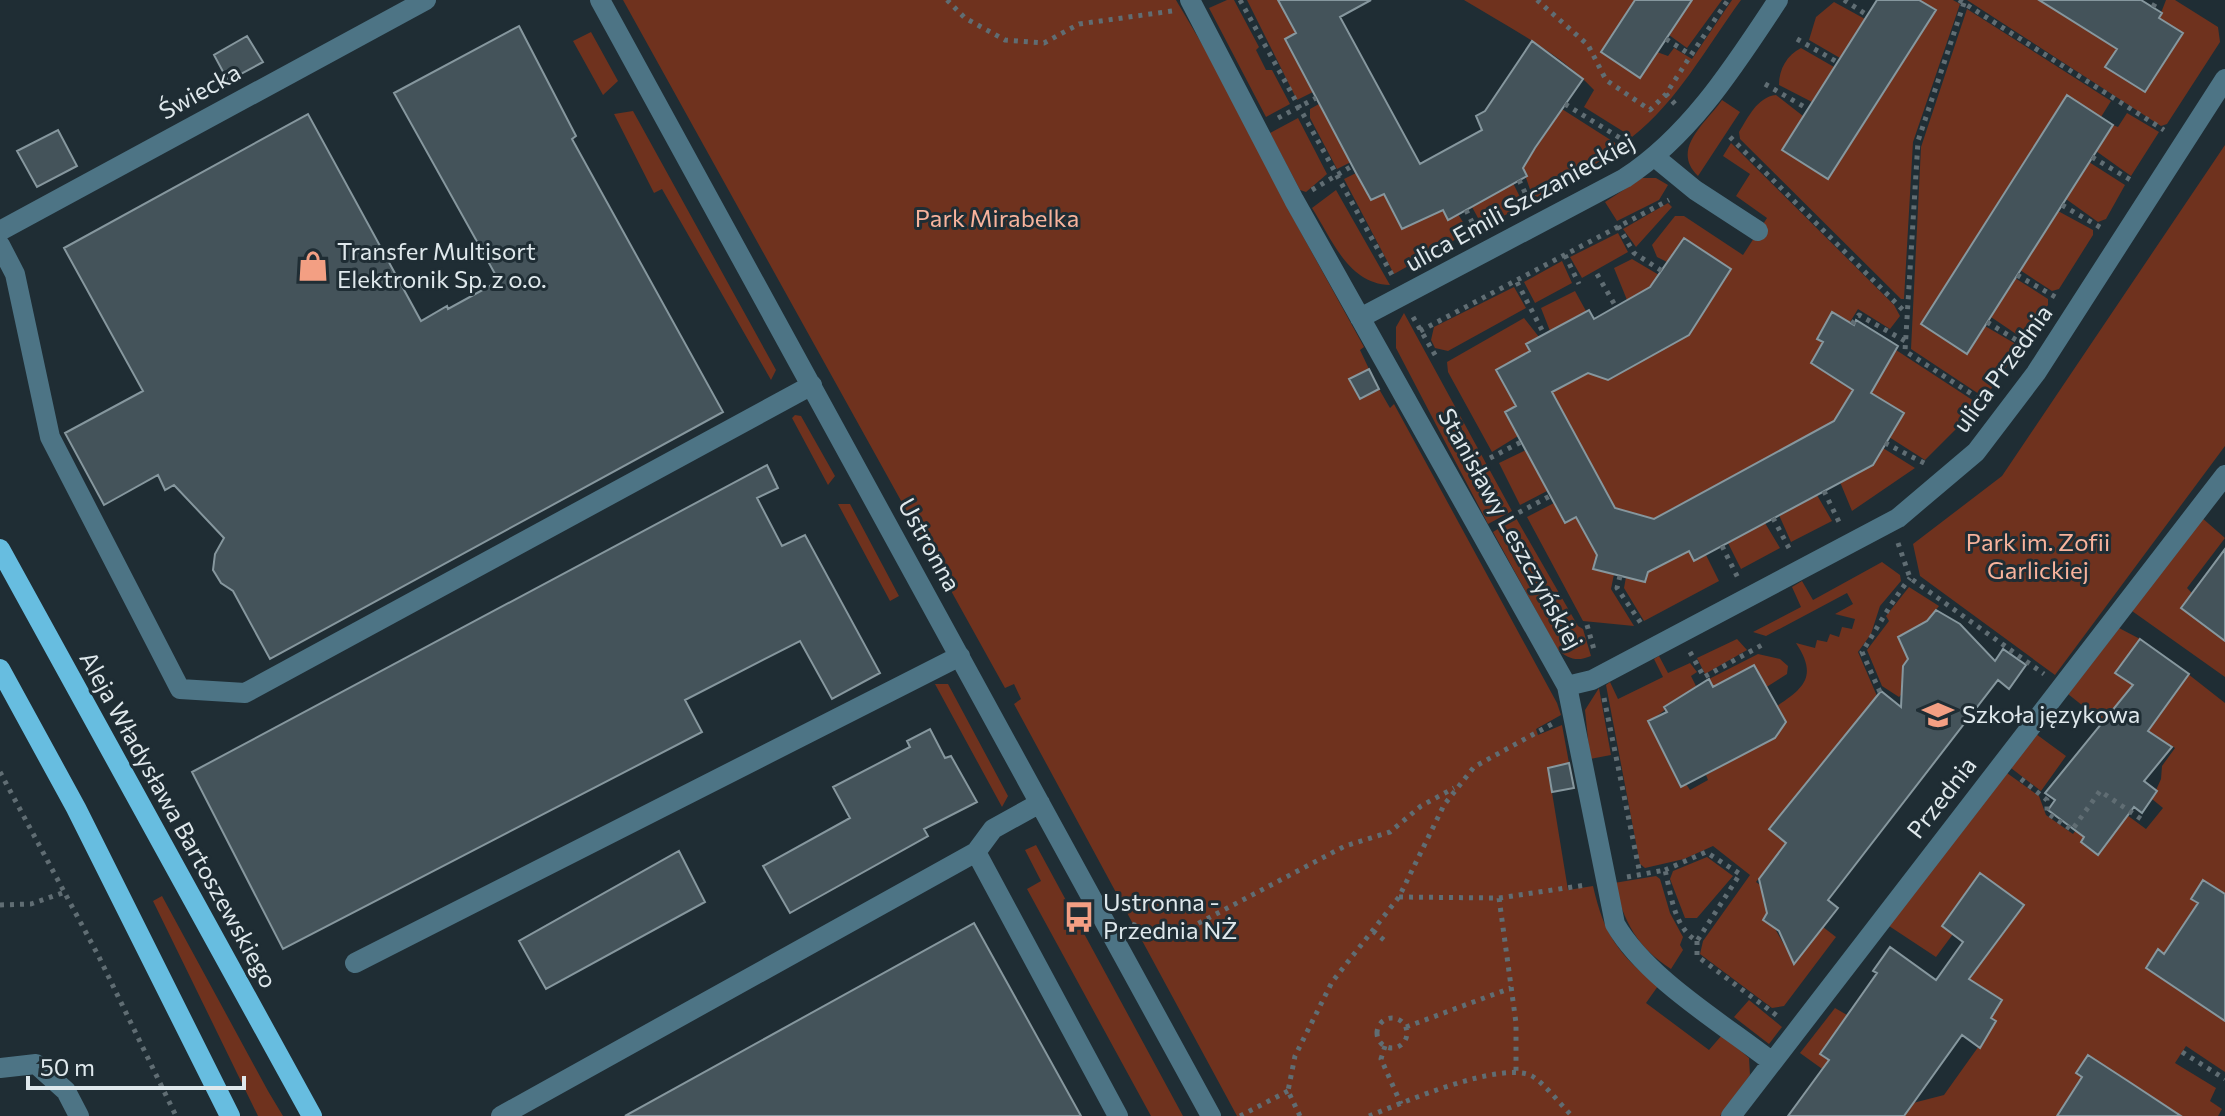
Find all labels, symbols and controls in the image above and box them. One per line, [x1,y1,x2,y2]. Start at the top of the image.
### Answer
street label: Świecka [153,56,245,125]
street label: ulica Emili Szczanieckiej [1400,127,1639,277]
park label: Park Mirabelka [915,203,1079,232]
place label: Transfer Multisort Elektronik Sp. z o.o. [337,236,547,293]
shop icon: Transfer Multisort Elektronik Sp. z o.o. [296,249,330,283]
street label: ulica Przednia [1946,299,2058,437]
street label: Stanisławy Leszczyńskiej [1433,403,1590,654]
street label: Ustronna [893,493,968,596]
park label: Park im. Zofii Garlickiej [1966,527,2110,584]
street label: Aleja Władysława Bartoszewskiego [74,646,284,993]
school or university icon: Szkoła językowa [1921,698,1955,732]
place label: Szkoła językowa [1962,699,2140,728]
street label: Przednia [1900,751,1982,844]
place label: Ustronna - Przednia NŻ [1103,887,1237,944]
bus stop icon: Ustronna - Przednia NŻ [1062,900,1096,934]
scale bar [28,1040,244,1090]
text: 50 m [40,1052,95,1081]

